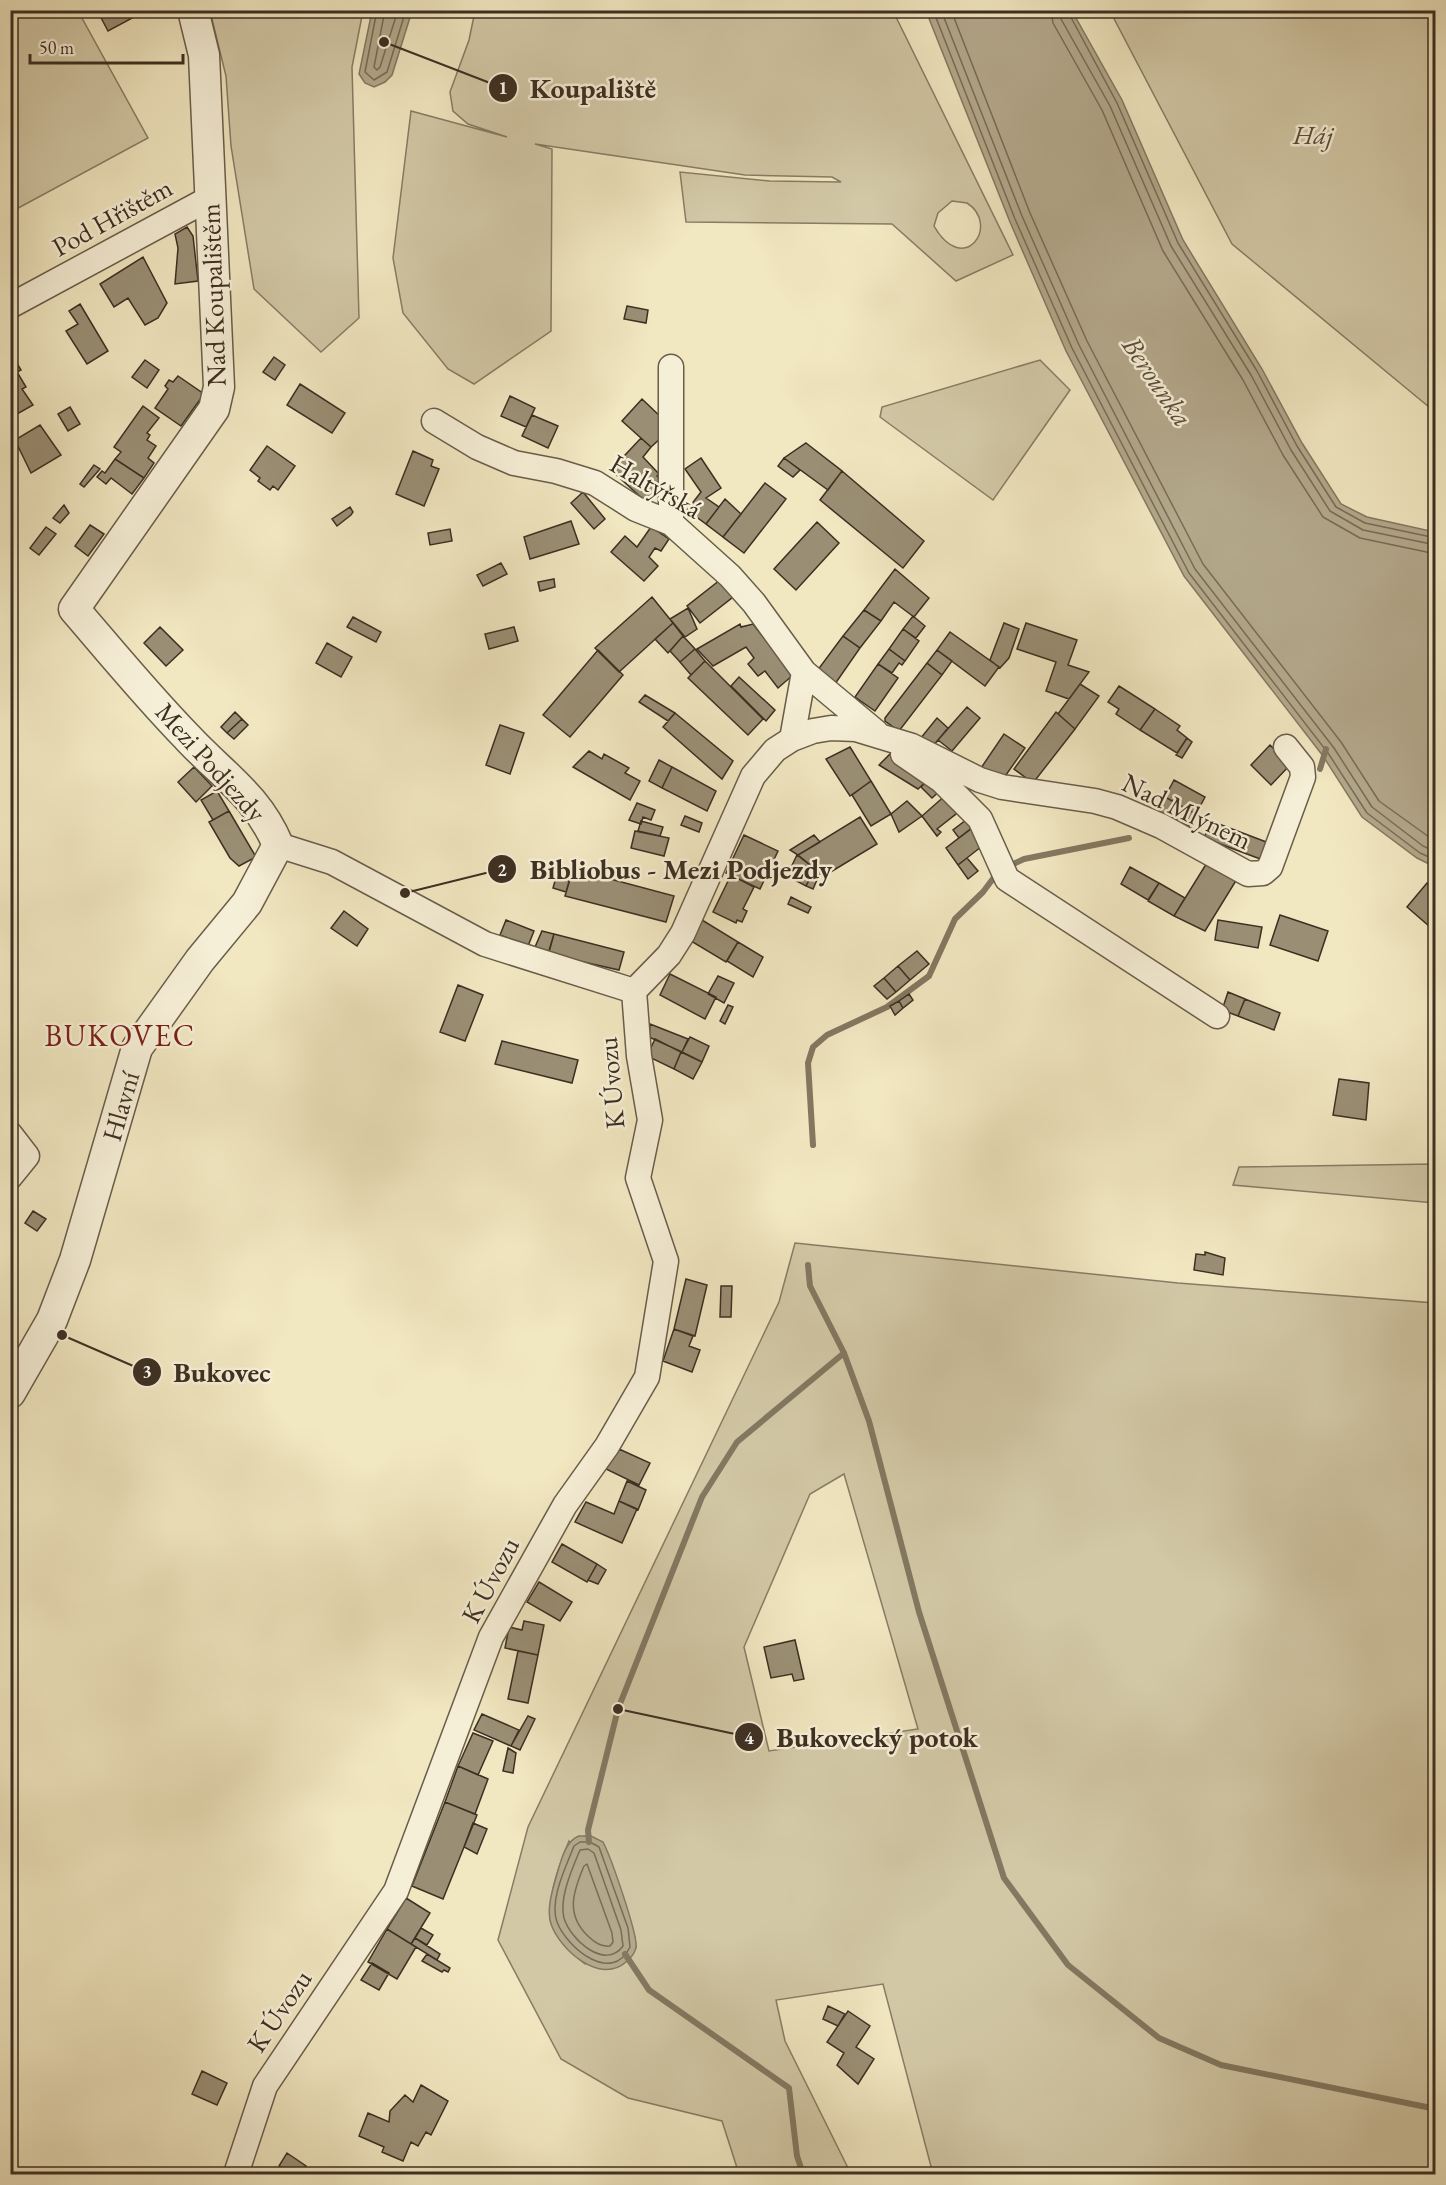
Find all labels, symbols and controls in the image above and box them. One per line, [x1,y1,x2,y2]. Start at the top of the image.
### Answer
scale bar [30,27,183,65]
text: 50 m [39,36,74,59]
callout: Koupaliště [488,65,668,111]
text: Koupaliště [530,70,656,106]
text: 1 [498,76,508,99]
park label: Háj [1292,117,1335,152]
street label: Pod Hřištěm [46,170,178,264]
street label: Nad Koupalištěm [192,203,234,387]
water label: Berounka [1114,328,1201,433]
street label: Haltýřská [604,446,709,526]
street label: Mezi Podjezdy [148,695,274,829]
street label: Nad Mlýnem [1117,765,1257,857]
callout: Bibliobus - Mezi Podjezdy [487,846,844,892]
text: Bibliobus - Mezi Podjezdy [530,851,833,887]
text: 2 [497,858,507,881]
district label: BUKOVEC [45,1016,195,1055]
street label: K Úvozu [590,1036,632,1130]
street label: Hlavní [93,1066,147,1145]
callout: Bukovec [132,1349,283,1395]
text: Bukovec [173,1354,271,1390]
text: 3 [142,1360,152,1383]
street label: K Úvozu [453,1531,527,1629]
callout: Bukovecký potok [734,1714,989,1760]
text: Bukovecký potok [776,1719,978,1755]
text: 4 [744,1726,754,1749]
street label: K Úvozu [239,1963,319,2059]

